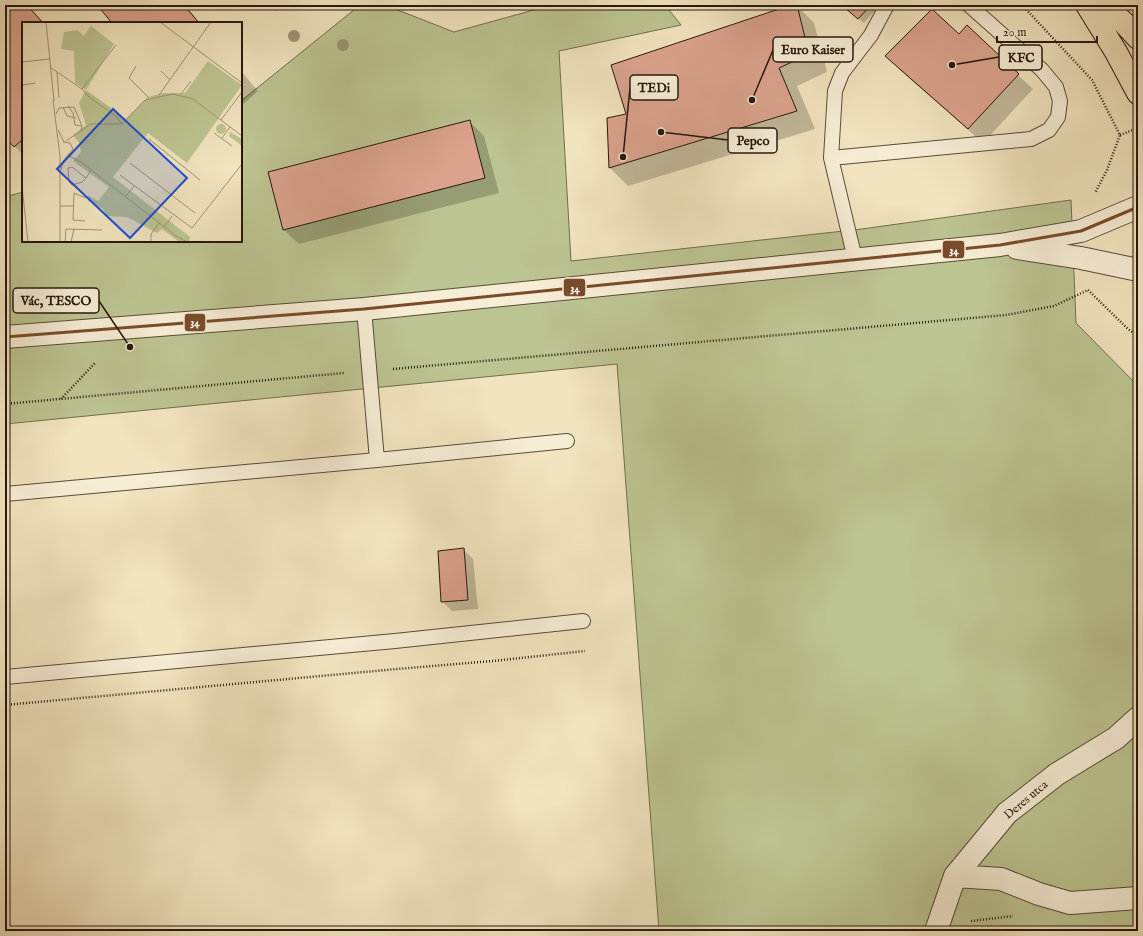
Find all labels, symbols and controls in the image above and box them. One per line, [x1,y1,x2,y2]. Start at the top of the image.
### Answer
scale bar [997,18,1097,44]
inset map [22,22,242,242]
text: 20 m [1003,25,1026,40]
callout: Euro Kaiser [773,37,853,62]
text: Euro Kaiser [781,42,845,59]
callout: KFC [999,45,1042,70]
text: KFC [1008,50,1035,67]
callout: TEDi [630,75,678,100]
text: TEDi [637,80,671,97]
callout: Pepco [728,128,777,153]
text: Pepco [737,133,769,150]
line badge: 34 [942,240,965,259]
text: 34 [949,244,959,258]
line badge: 34 [563,278,586,297]
text: 34 [570,282,580,296]
callout: Vác, TESCO [13,288,99,313]
text: Vác, TESCO [20,293,91,310]
line badge: 34 [184,313,206,332]
text: 34 [190,316,200,330]
street label: Deres utca [1001,777,1052,823]

